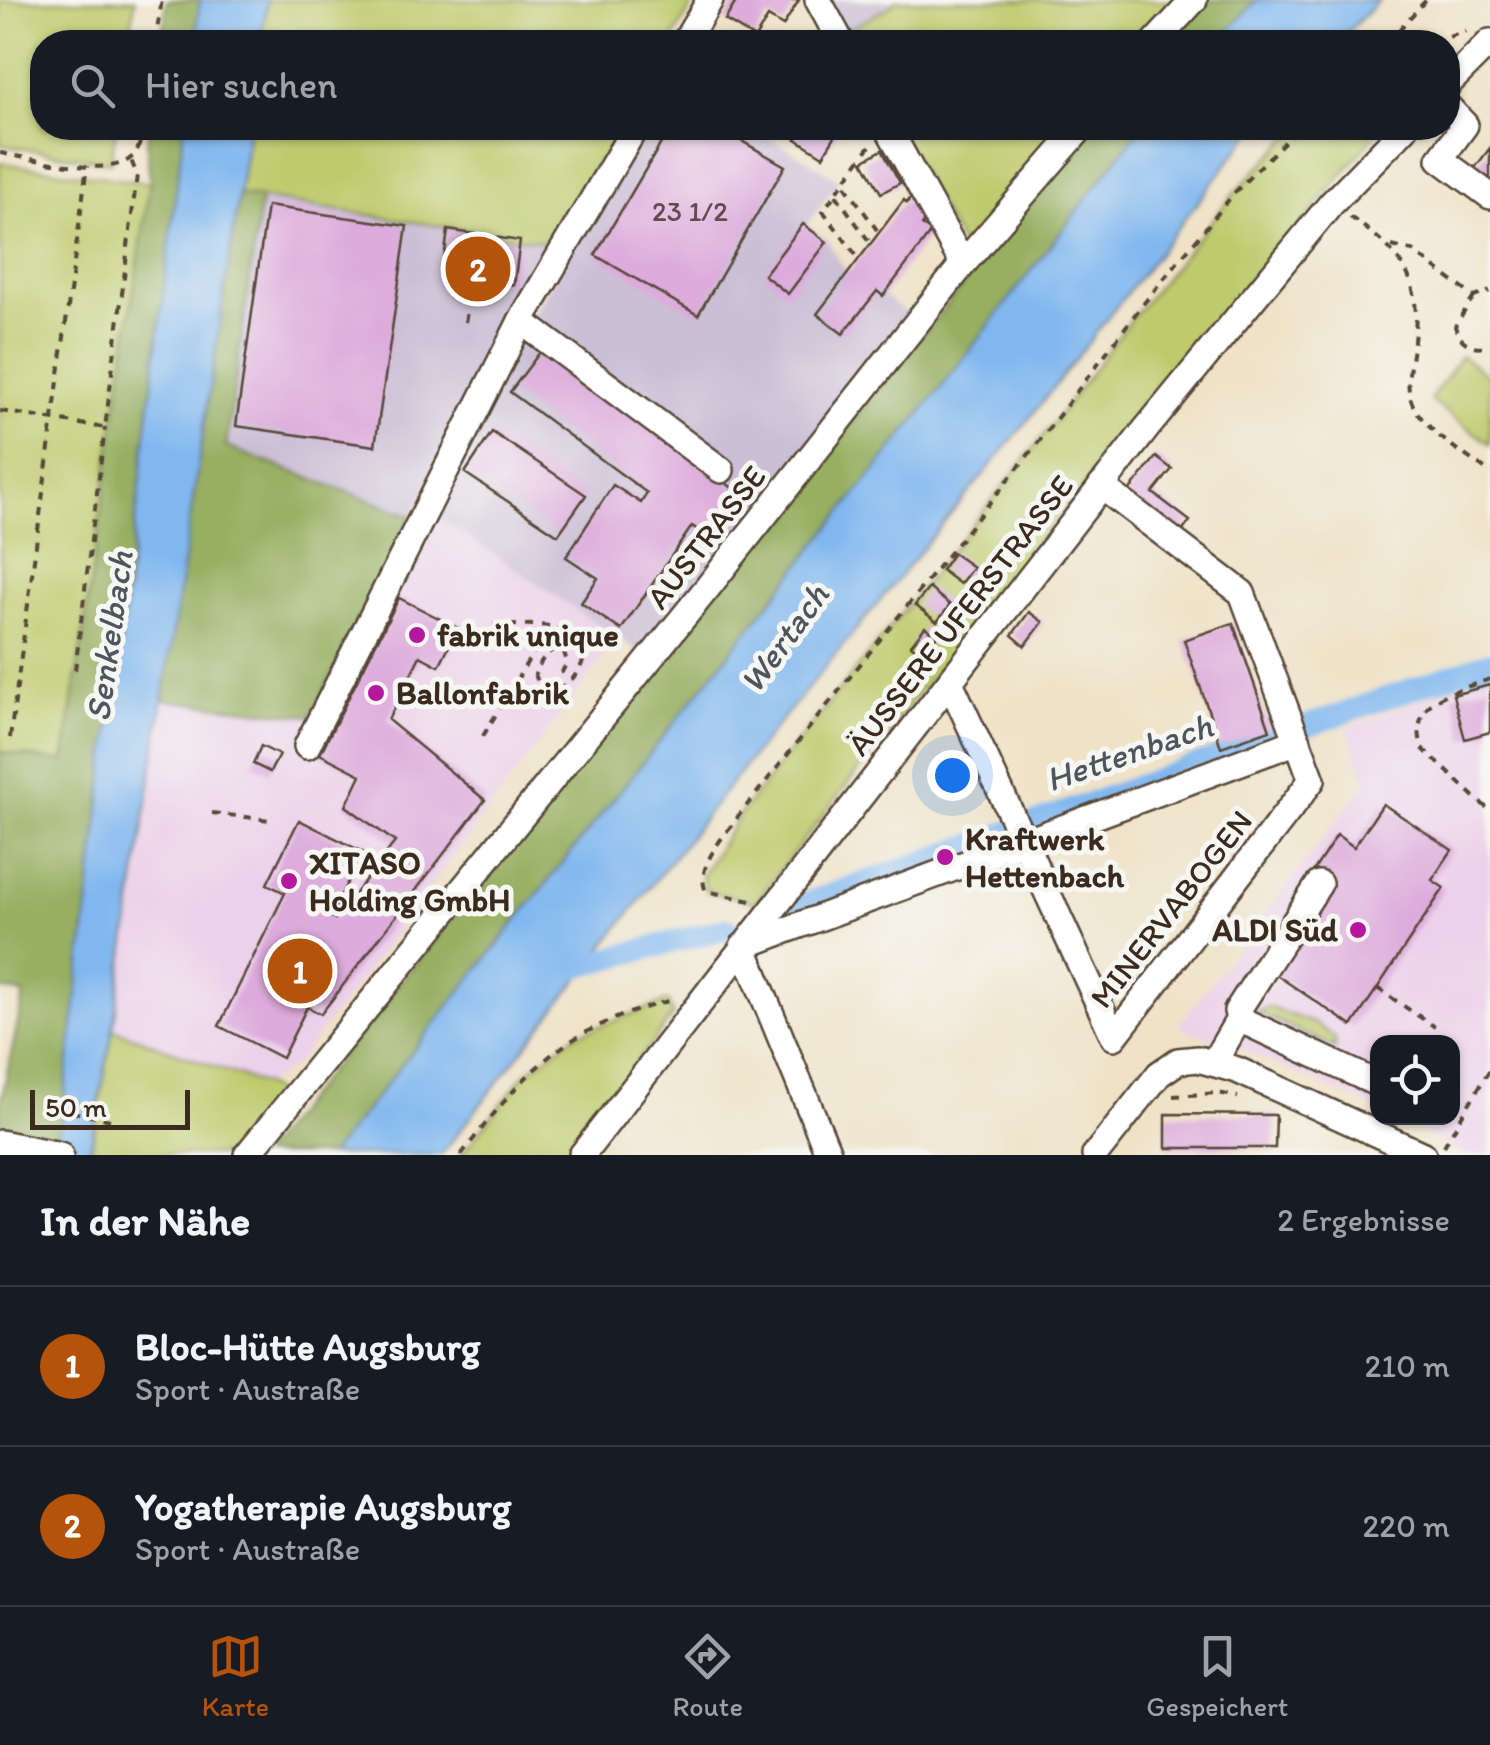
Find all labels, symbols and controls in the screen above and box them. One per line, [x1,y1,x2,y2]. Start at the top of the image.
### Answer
search box [30,30,1460,140]
icon: search [65,58,120,113]
text: Hier suchen [145,62,337,108]
house number: 23 1/2 [652,194,728,228]
pin: 2 [446,232,510,306]
street label: AUSTRASSE [638,458,774,616]
street label: ÄUSSERE UFERSTRASSE [839,467,1081,763]
water label: Senkelbach [76,548,142,724]
water label: Wertach [730,574,838,701]
place label: fabrik unique [437,616,619,654]
marker: fabrik unique [406,624,428,646]
place label: Ballonfabrik [396,674,569,712]
marker: Ballonfabrik [365,682,387,704]
water label: Hettenbach [1040,703,1219,800]
your location [927,750,978,801]
street label: MINERVABOGEN [1082,802,1260,1016]
place label: Kraftwerk Hettenbach [965,820,1125,895]
place label: XITASO Holding GmbH [309,844,510,919]
marker: Kraftwerk Hettenbach [934,846,956,868]
marker: XITASO Holding GmbH [278,870,300,892]
place label: ALDI Süd [1211,911,1338,949]
marker: ALDI Süd [1347,919,1369,941]
pin: 1 [268,934,332,1008]
map controls [1370,1035,1460,1125]
button: locate [1370,1035,1460,1125]
scale bar [30,1085,190,1130]
text: 50 m [45,1090,107,1124]
text: In der Nähe [40,1195,250,1246]
text: 2 Ergebnisse [1277,1201,1450,1239]
text: Bloc-Hütte Augsburg [135,1324,480,1370]
text: 1 [65,1347,80,1385]
text: 210 m [1364,1347,1450,1385]
text: Sport · Austraße [135,1370,360,1408]
text: Yogatherapie Augsburg [135,1484,511,1530]
text: 2 [64,1507,81,1545]
text: 220 m [1363,1507,1450,1545]
text: Sport · Austraße [135,1530,360,1568]
tab: Karte [202,1629,269,1723]
tab: Route [672,1629,743,1723]
tab: Gespeichert [1146,1629,1288,1723]

